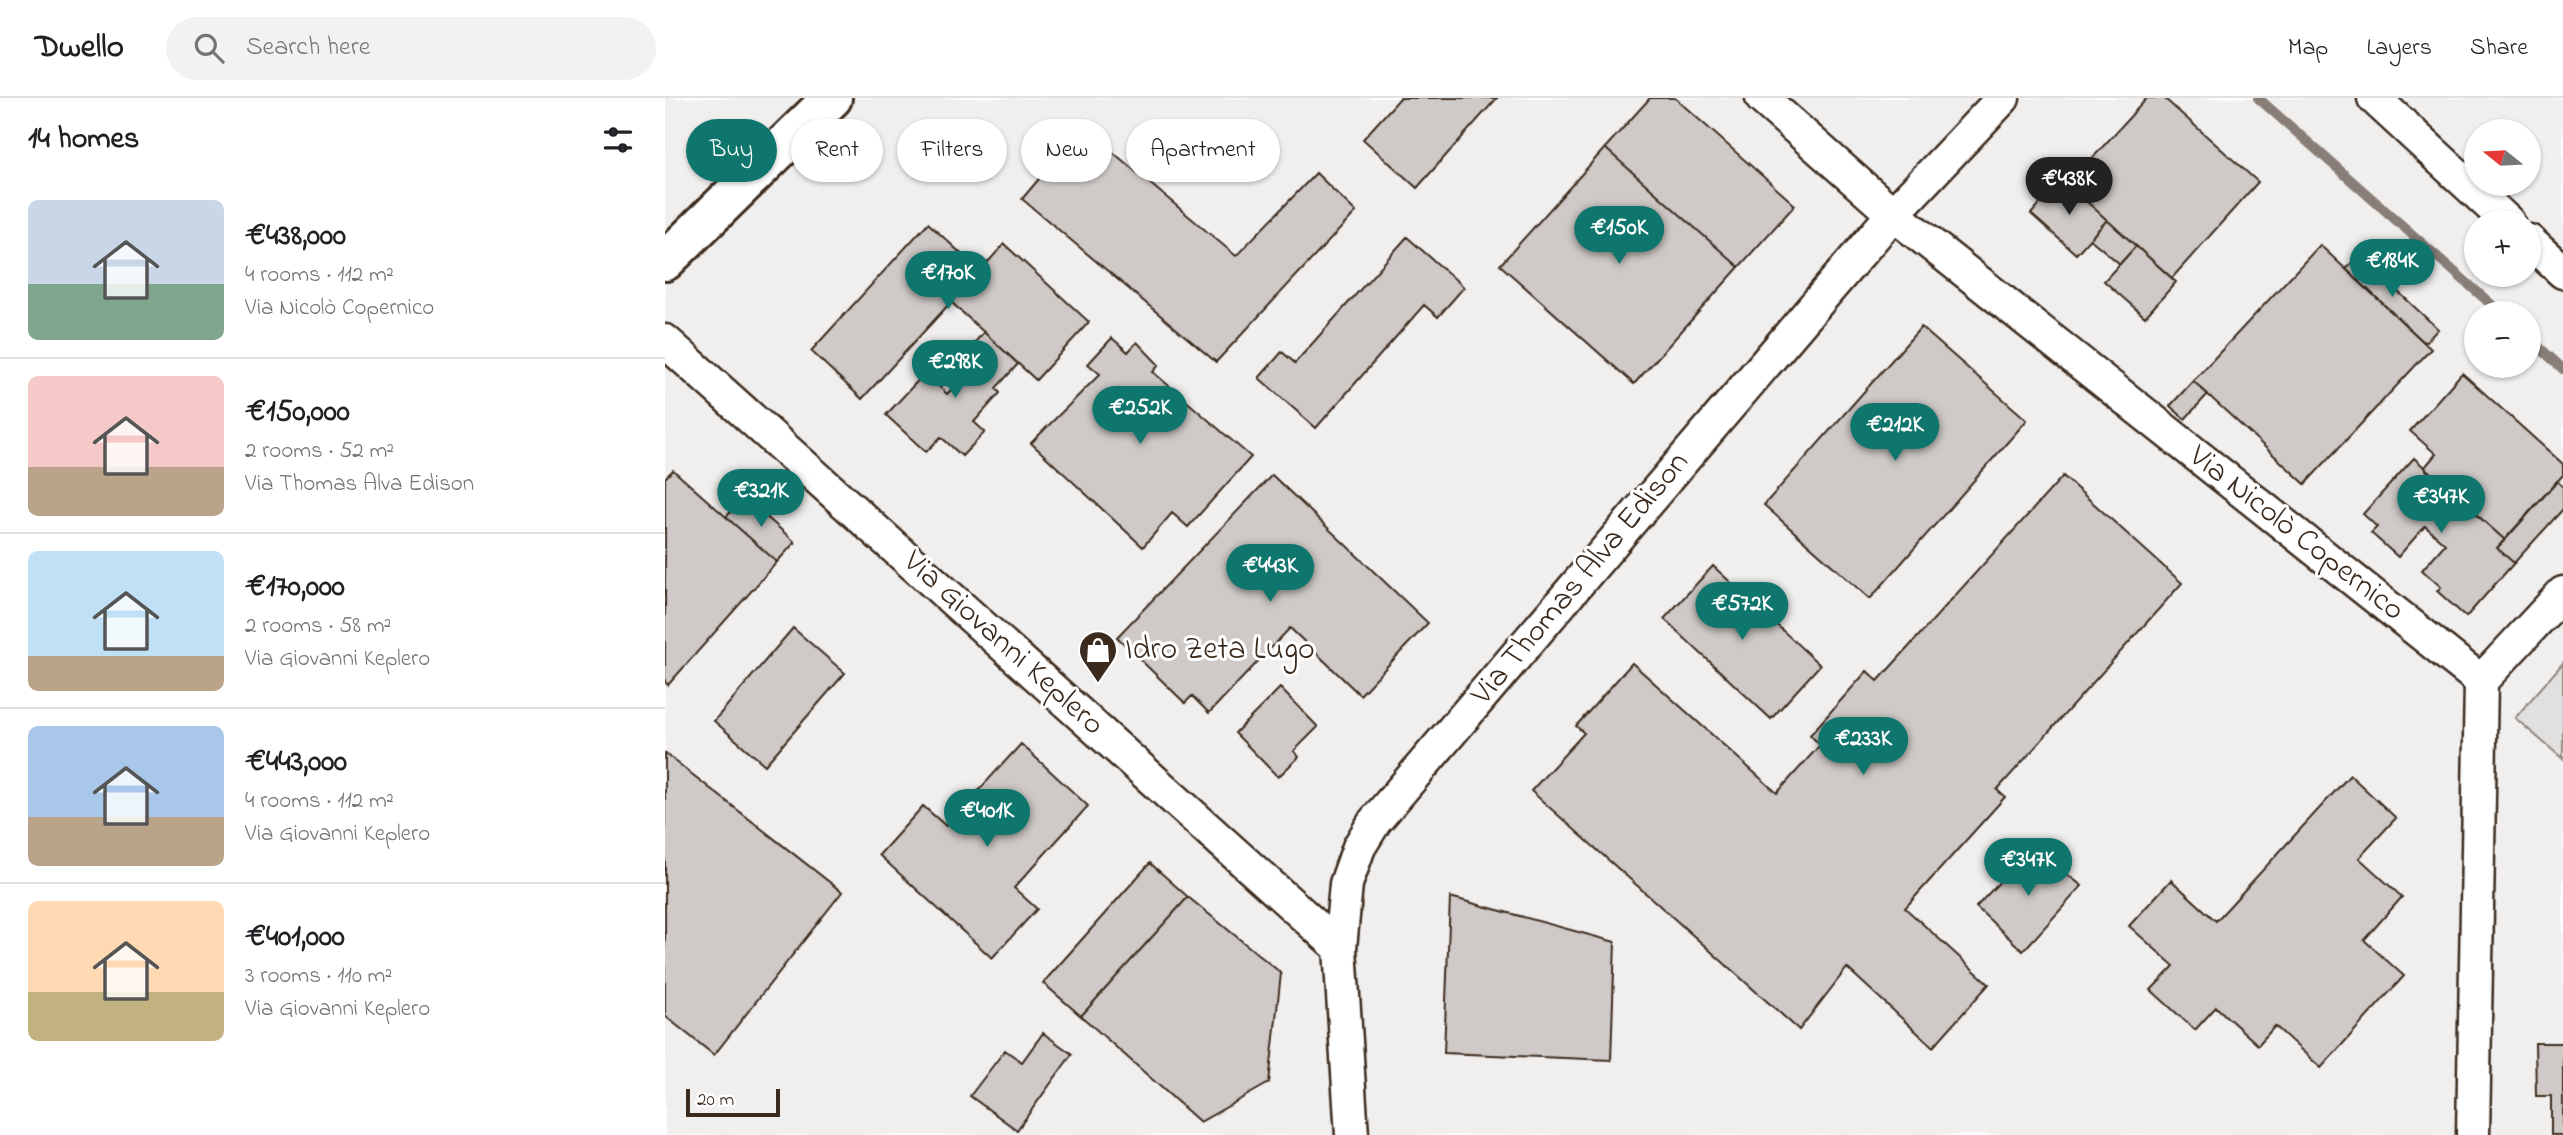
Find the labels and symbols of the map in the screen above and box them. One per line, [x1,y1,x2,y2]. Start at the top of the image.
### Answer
north arrow [2464,119,2541,196]
pin: €438K [2020,158,2118,217]
pin: €150K [1570,206,1668,266]
pin: €184K [2343,240,2441,299]
pin: €170K [899,252,997,311]
pin: €298K [906,341,1004,400]
pin: €252K [1091,386,1189,446]
pin: €212K [1846,404,1944,463]
street label: Via Nicolò Copernico [2177,434,2414,634]
street label: Via Thomas Alva Edison [1460,442,1701,717]
pin: €321K [712,470,810,529]
pin: €347K [2392,476,2490,535]
street label: Via Giovanni Keplero [891,540,1114,748]
pin: €443K [1221,545,1319,604]
pin: €572K [1693,582,1791,642]
place label: Idro Zeta Lugo [1125,627,1315,674]
shop icon: Idro Zeta Lugo [1077,629,1119,684]
pin: €233K [1814,718,1912,777]
pin: €401K [938,790,1036,849]
pin: €347K [1979,838,2077,898]
scale bar [686,1086,781,1118]

